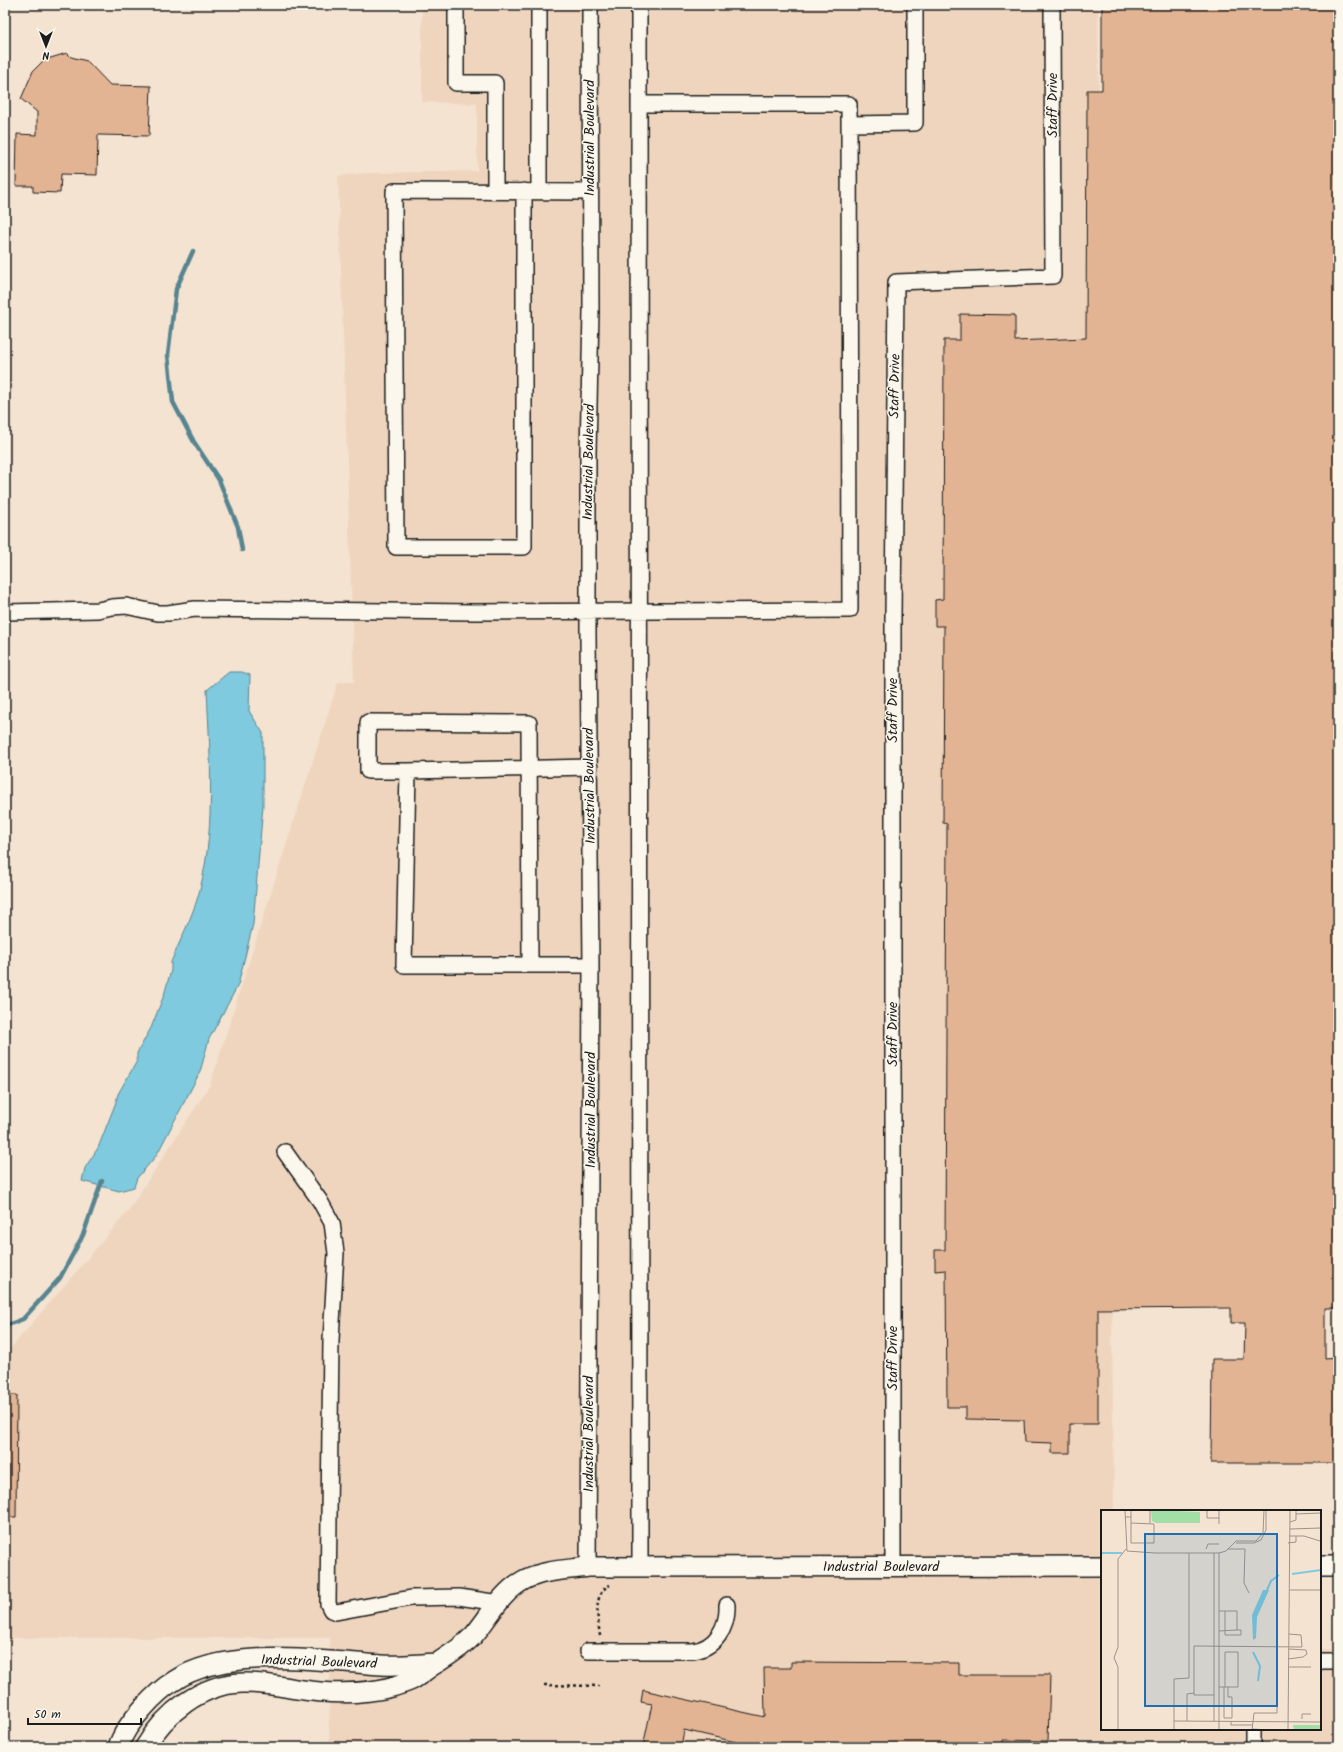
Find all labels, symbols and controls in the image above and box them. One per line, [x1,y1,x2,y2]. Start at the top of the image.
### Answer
north arrow [26,26,66,66]
text: N [42,46,49,64]
street label: Staff Drive [1042,72,1064,137]
street label: Industrial Boulevard [579,79,601,196]
street label: Staff Drive [883,353,907,419]
street label: Industrial Boulevard [577,403,601,520]
street label: Staff Drive [882,677,904,742]
street label: Industrial Boulevard [578,727,602,844]
street label: Staff Drive [882,1001,904,1066]
street label: Industrial Boulevard [580,1051,602,1168]
street label: Staff Drive [882,1325,904,1390]
street label: Industrial Boulevard [578,1375,600,1492]
inset map [1101,1510,1321,1730]
street label: Industrial Boulevard [823,1556,940,1578]
street label: Industrial Boulevard [260,1649,379,1675]
scale bar [28,1700,141,1726]
text: 50 m [34,1705,61,1724]

